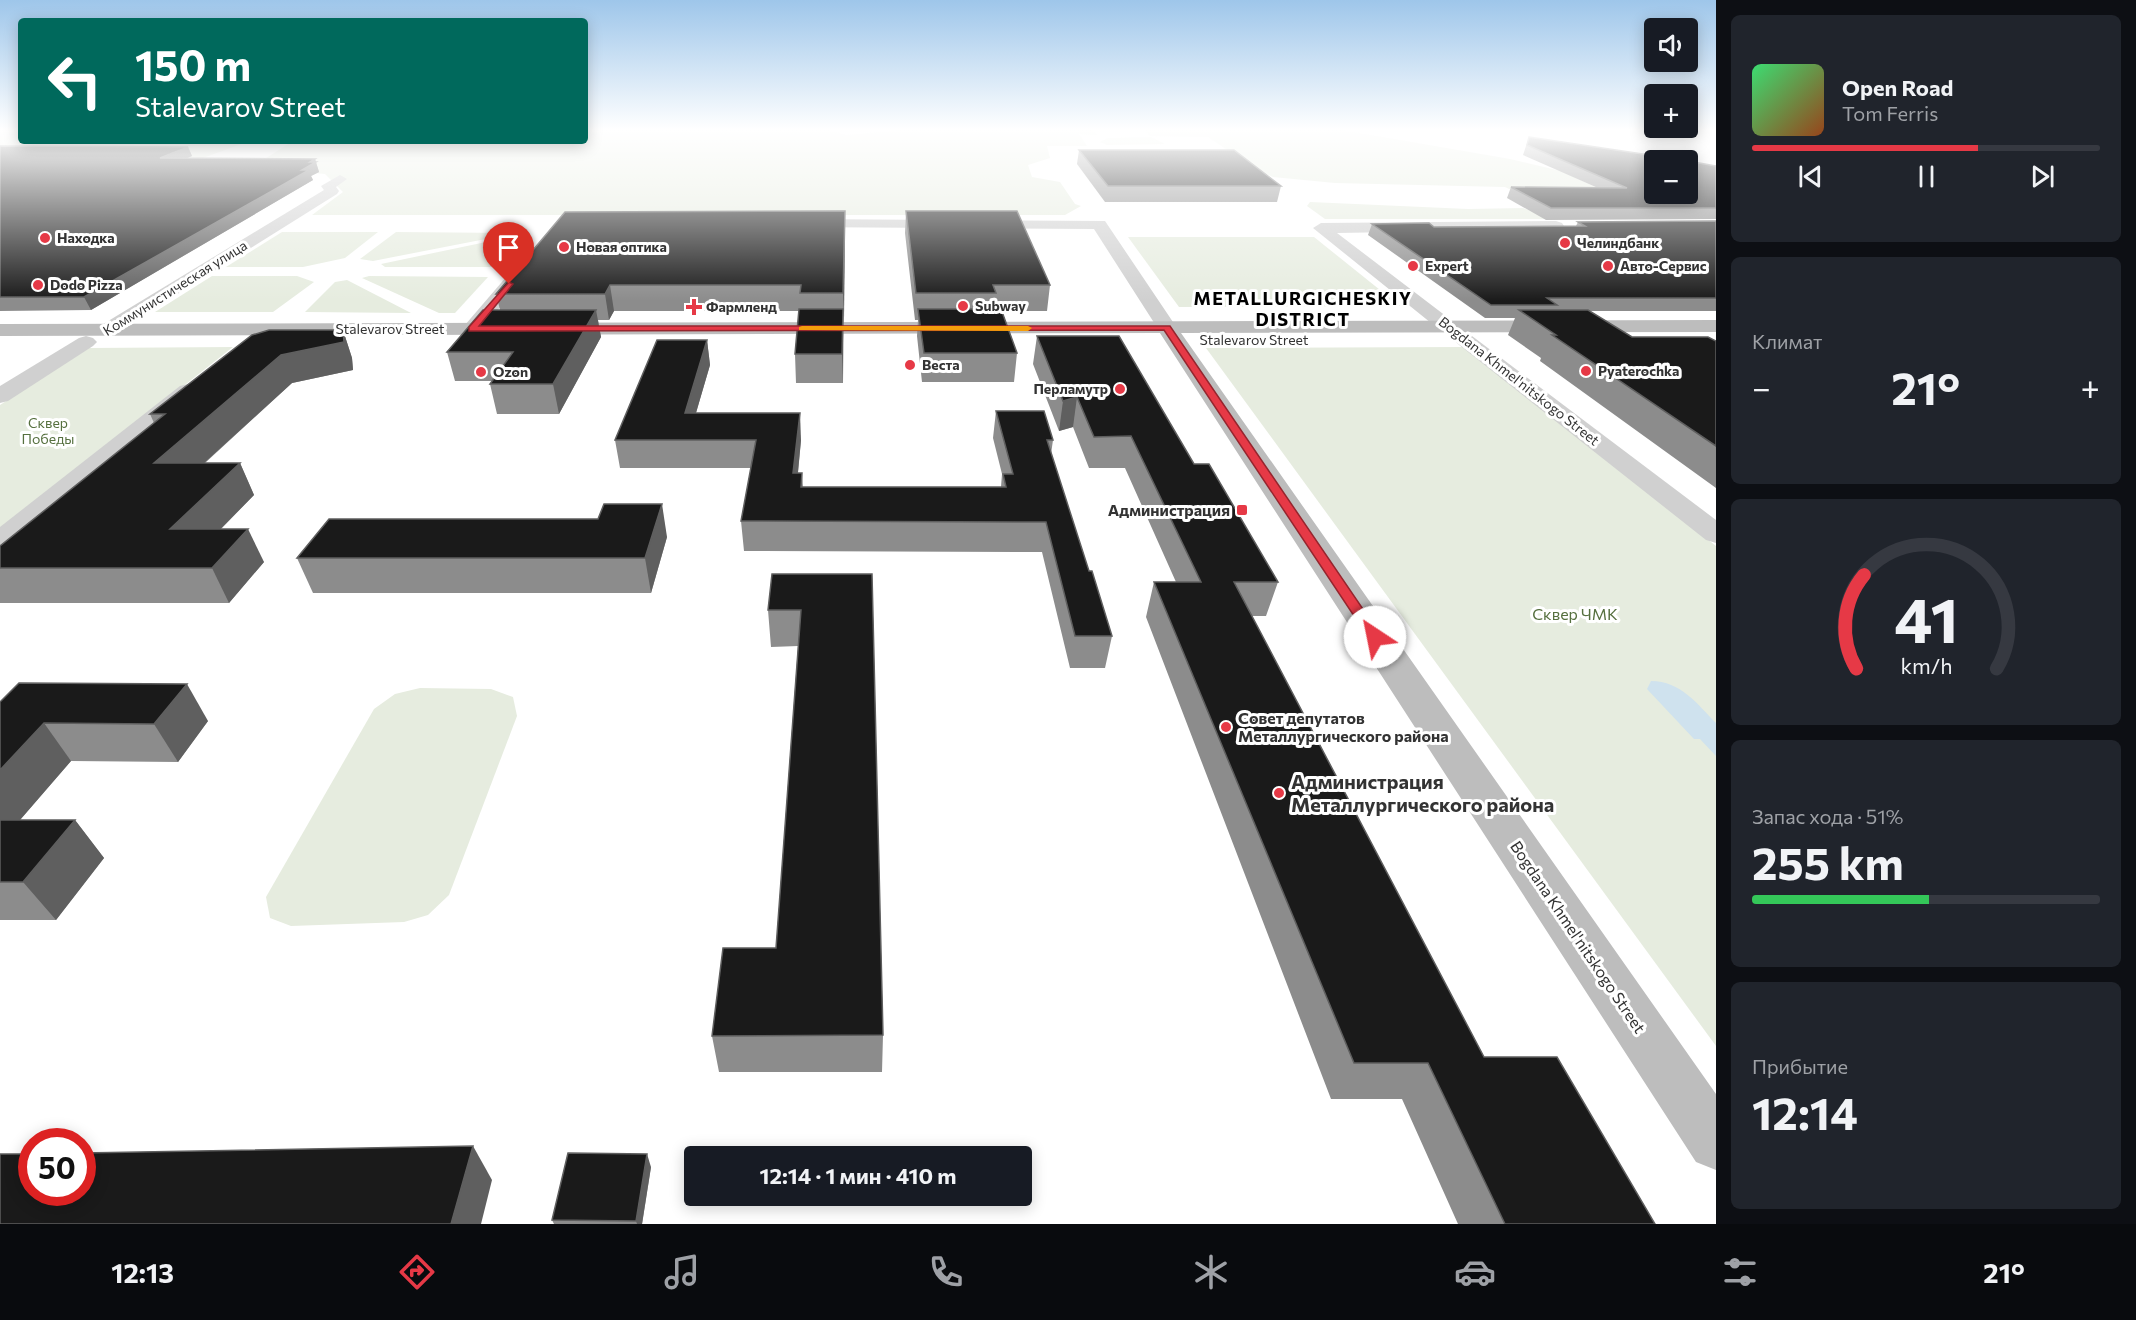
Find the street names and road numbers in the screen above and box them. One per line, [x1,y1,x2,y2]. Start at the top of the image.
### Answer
street label: Коммунистическая улица [100,236,250,339]
street label: Bogdana Khmel'nitskogo Street [1436,313,1603,449]
street label: Stalevarov Street [335,320,445,337]
street label: Stalevarov Street [1199,331,1309,348]
street label: Bogdana Khmel'nitskogo Street [1507,837,1650,1037]

